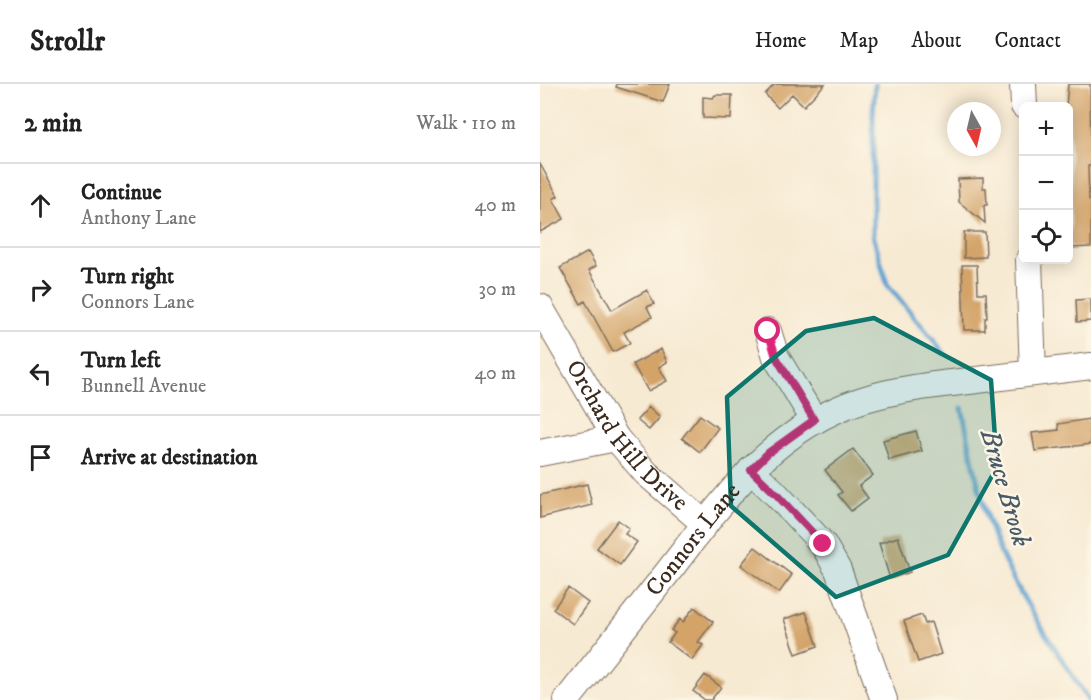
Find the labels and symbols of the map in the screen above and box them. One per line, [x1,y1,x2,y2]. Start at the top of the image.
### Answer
north arrow [947,102,1001,156]
route start [754,317,780,343]
street label: Orchard Hill Drive [559,355,694,518]
water label: Bruce Brook [972,425,1037,551]
street label: Connors Lane [639,477,747,603]
route end [809,530,835,556]

